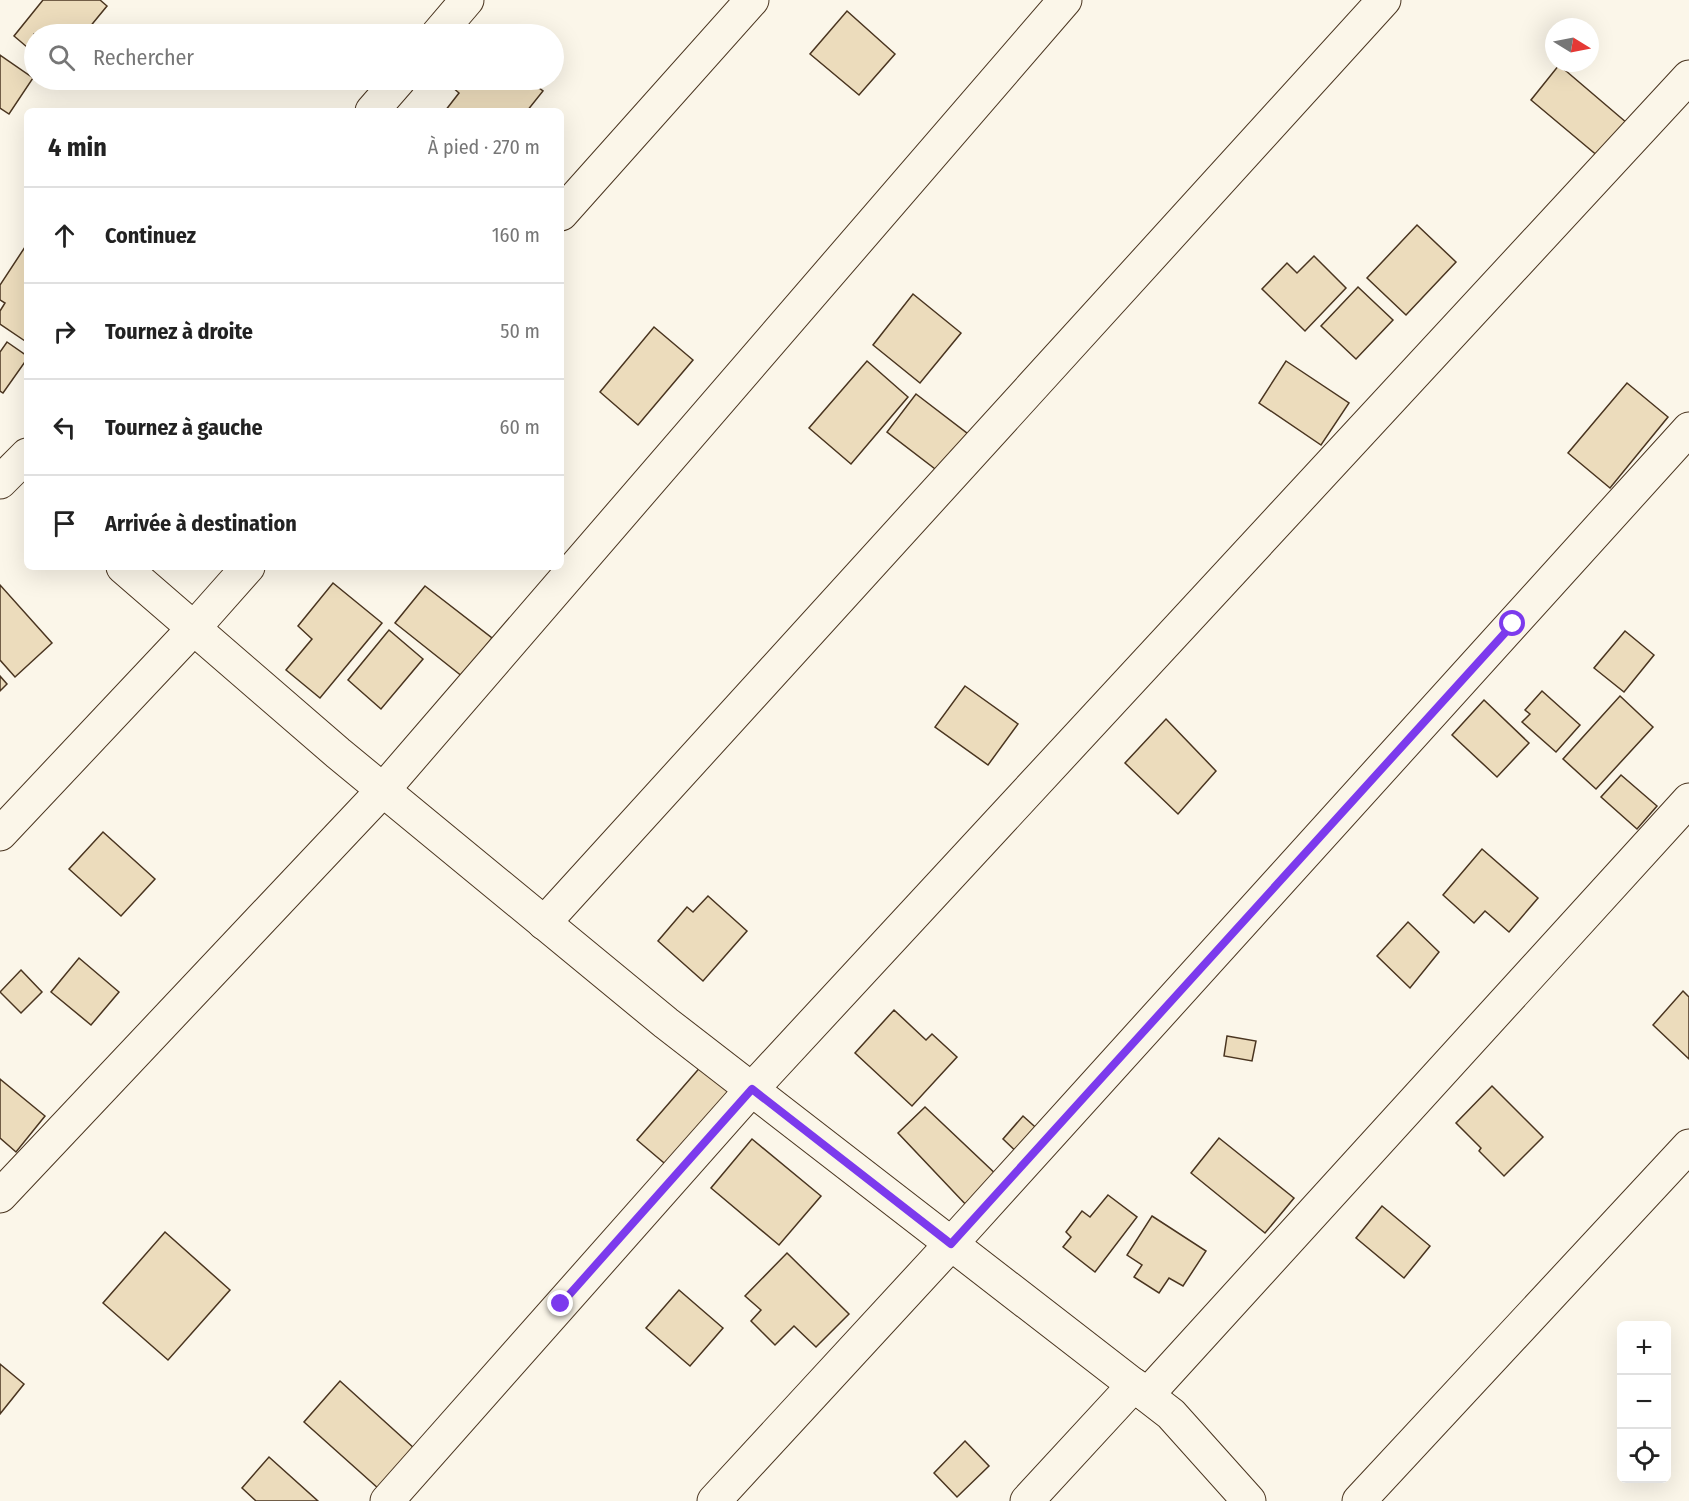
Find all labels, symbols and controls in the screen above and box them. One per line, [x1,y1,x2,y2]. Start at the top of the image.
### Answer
north arrow [1545,18,1599,72]
search box [24,24,564,90]
icon: search [45,41,78,74]
text: Rechercher [93,44,194,71]
text: 4 min [48,132,107,163]
text: À pied · 270 m [428,135,540,159]
icon: ahead [48,219,81,252]
text: Continuez [105,222,196,249]
text: 160 m [492,223,540,247]
icon: right [48,315,81,348]
text: Tournez à droite [105,318,253,345]
text: 50 m [500,319,540,343]
icon: left [48,411,81,444]
text: Tournez à gauche [105,414,263,441]
text: 60 m [500,415,540,439]
icon: arrive [48,507,81,540]
text: Arrivée à destination [105,510,297,537]
route start [1499,610,1525,636]
route end [547,1290,573,1316]
map controls [1617,1321,1671,1483]
button: + [1617,1321,1671,1375]
button: − [1617,1375,1671,1429]
button: locate [1617,1429,1671,1483]

